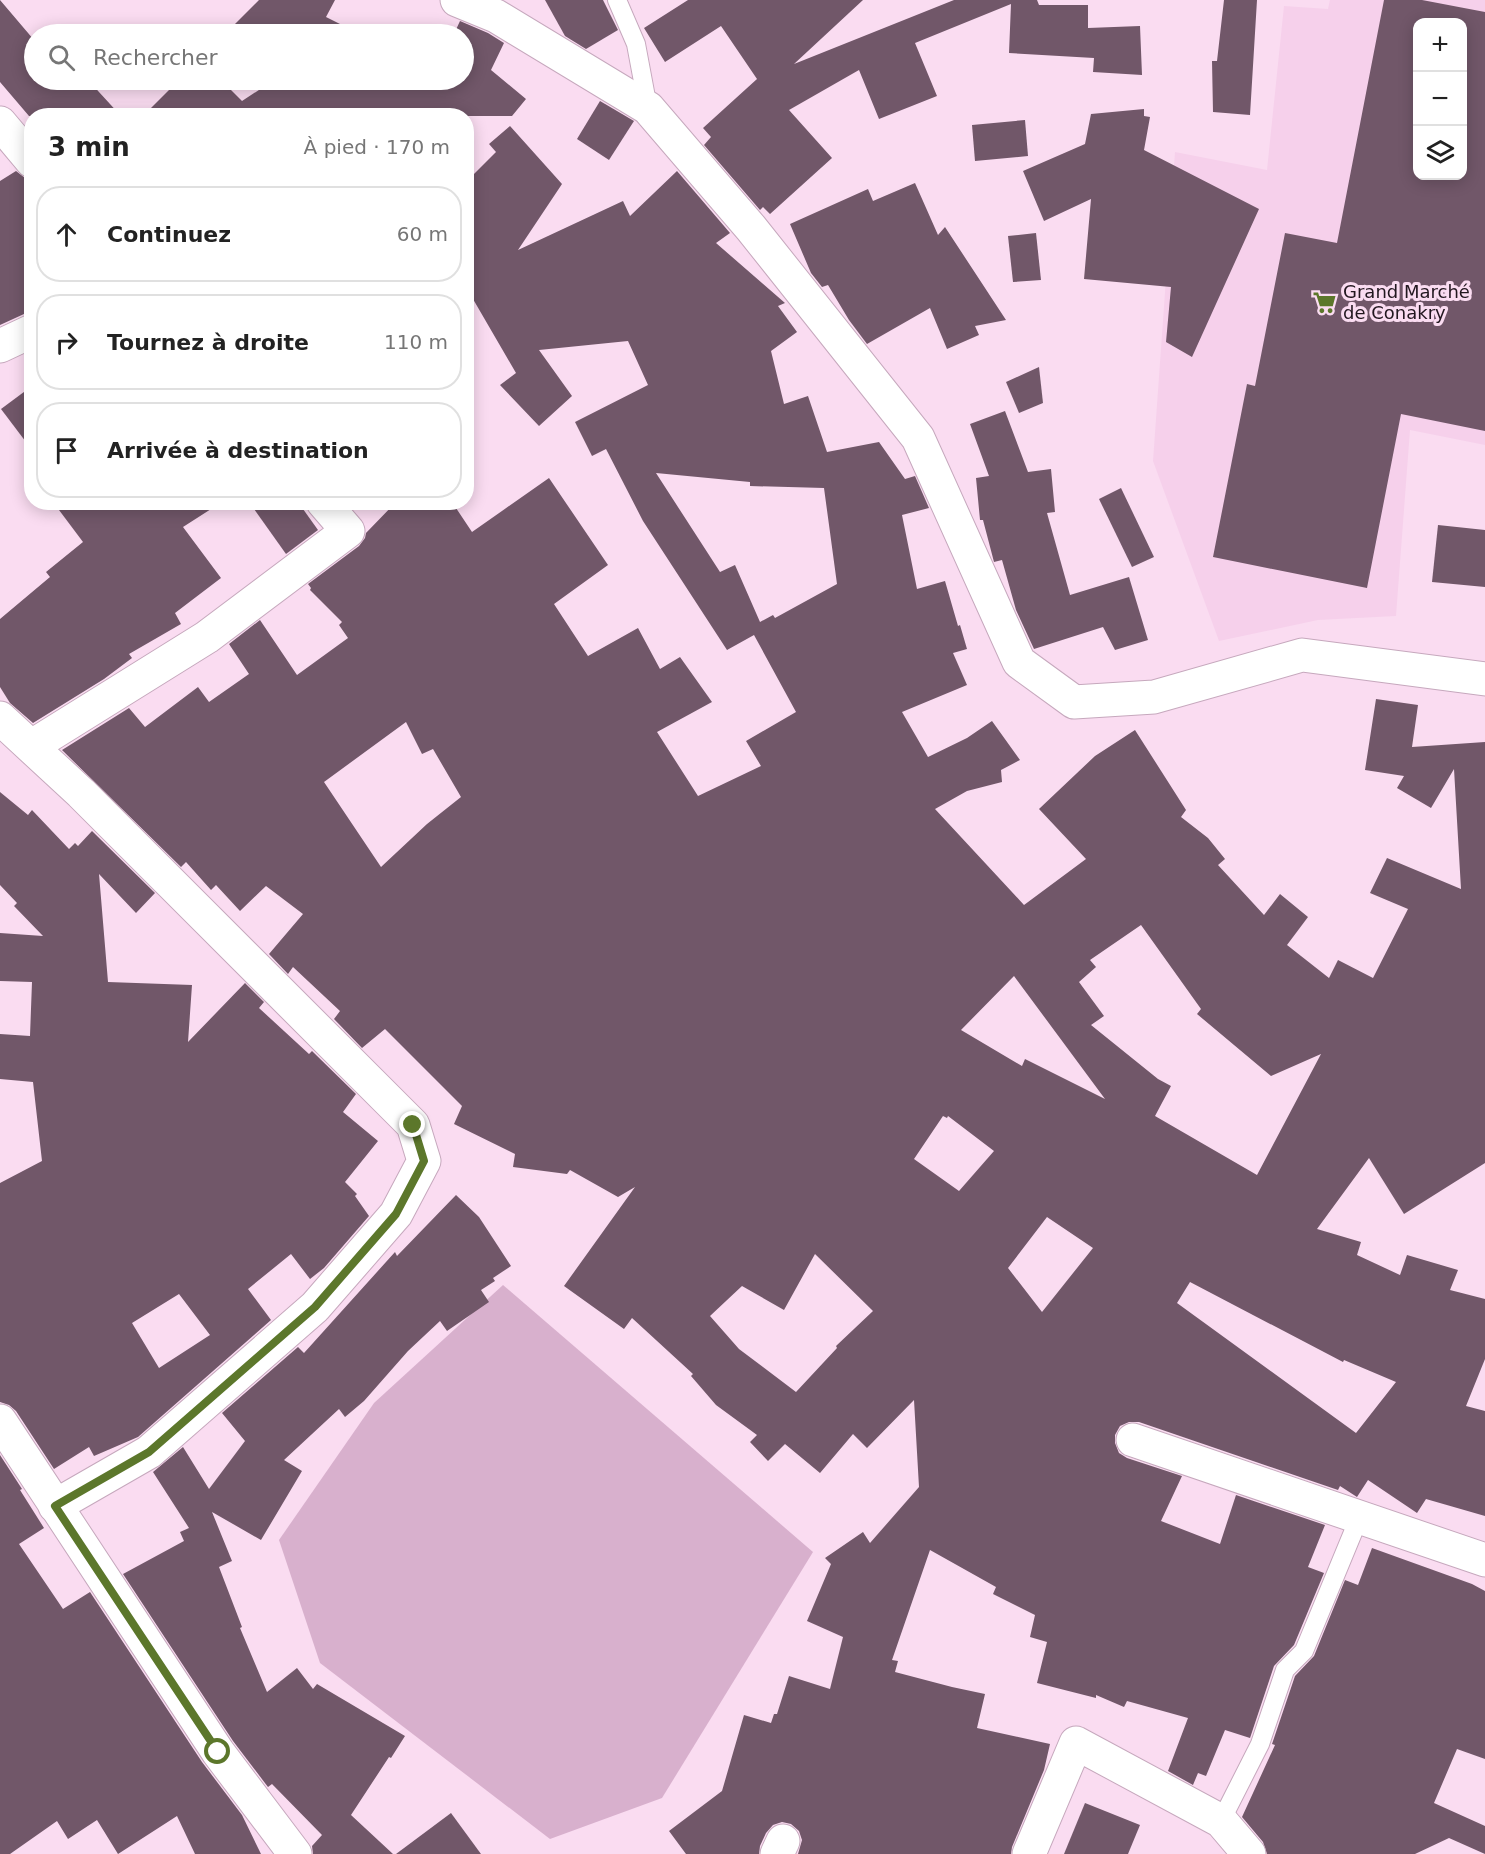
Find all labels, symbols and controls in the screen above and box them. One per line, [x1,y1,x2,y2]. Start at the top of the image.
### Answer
map controls [1413,18,1467,180]
button: + [1413,18,1467,72]
search box [24,24,474,90]
icon: search [45,41,78,74]
text: Rechercher [93,45,218,70]
button: − [1413,72,1467,126]
button: layers [1413,126,1467,180]
text: 3 min [48,132,130,162]
text: À pied · 170 m [304,135,450,159]
icon: ahead [50,218,83,251]
text: Continuez [107,222,231,247]
text: 60 m [397,222,448,246]
place label: Grand Marché de Conakry [1343,281,1470,323]
supermarket icon: Grand Marché de Conakry [1312,289,1338,315]
icon: right [50,326,83,359]
text: Tournez à droite [107,330,309,355]
text: 110 m [384,330,448,354]
icon: arrive [50,434,83,467]
text: Arrivée à destination [107,438,369,463]
route end [399,1111,425,1137]
route start [204,1738,230,1764]

